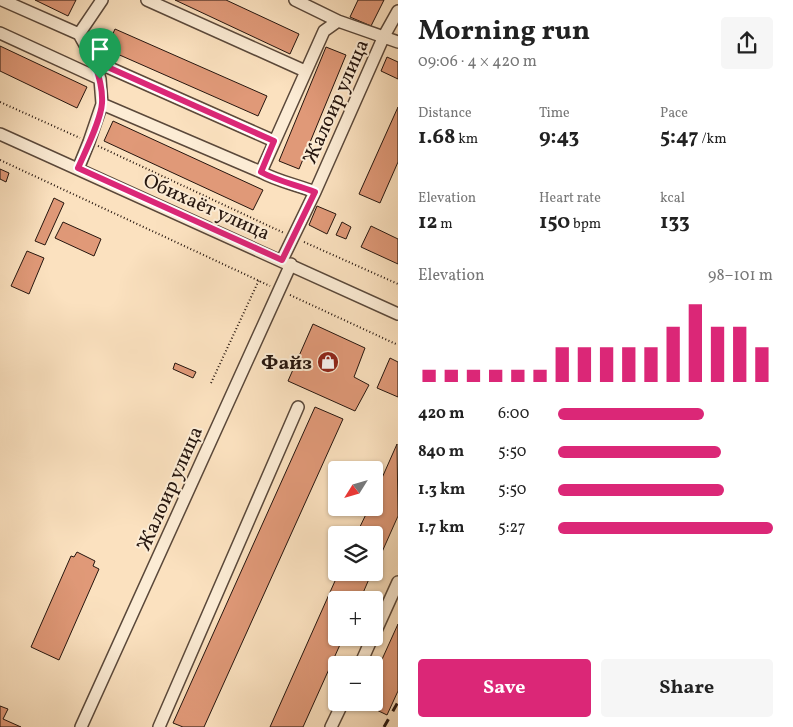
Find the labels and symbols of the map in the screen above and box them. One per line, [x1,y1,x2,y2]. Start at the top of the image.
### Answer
pin [79,28,121,79]
street label: Жалоир улица [297,35,377,169]
street label: Обихаёт улица [138,167,274,248]
place label: Файз [261,350,312,378]
shop icon: Файз [316,350,340,374]
street label: Жалоир улица [131,422,211,556]
north arrow [328,461,382,516]

